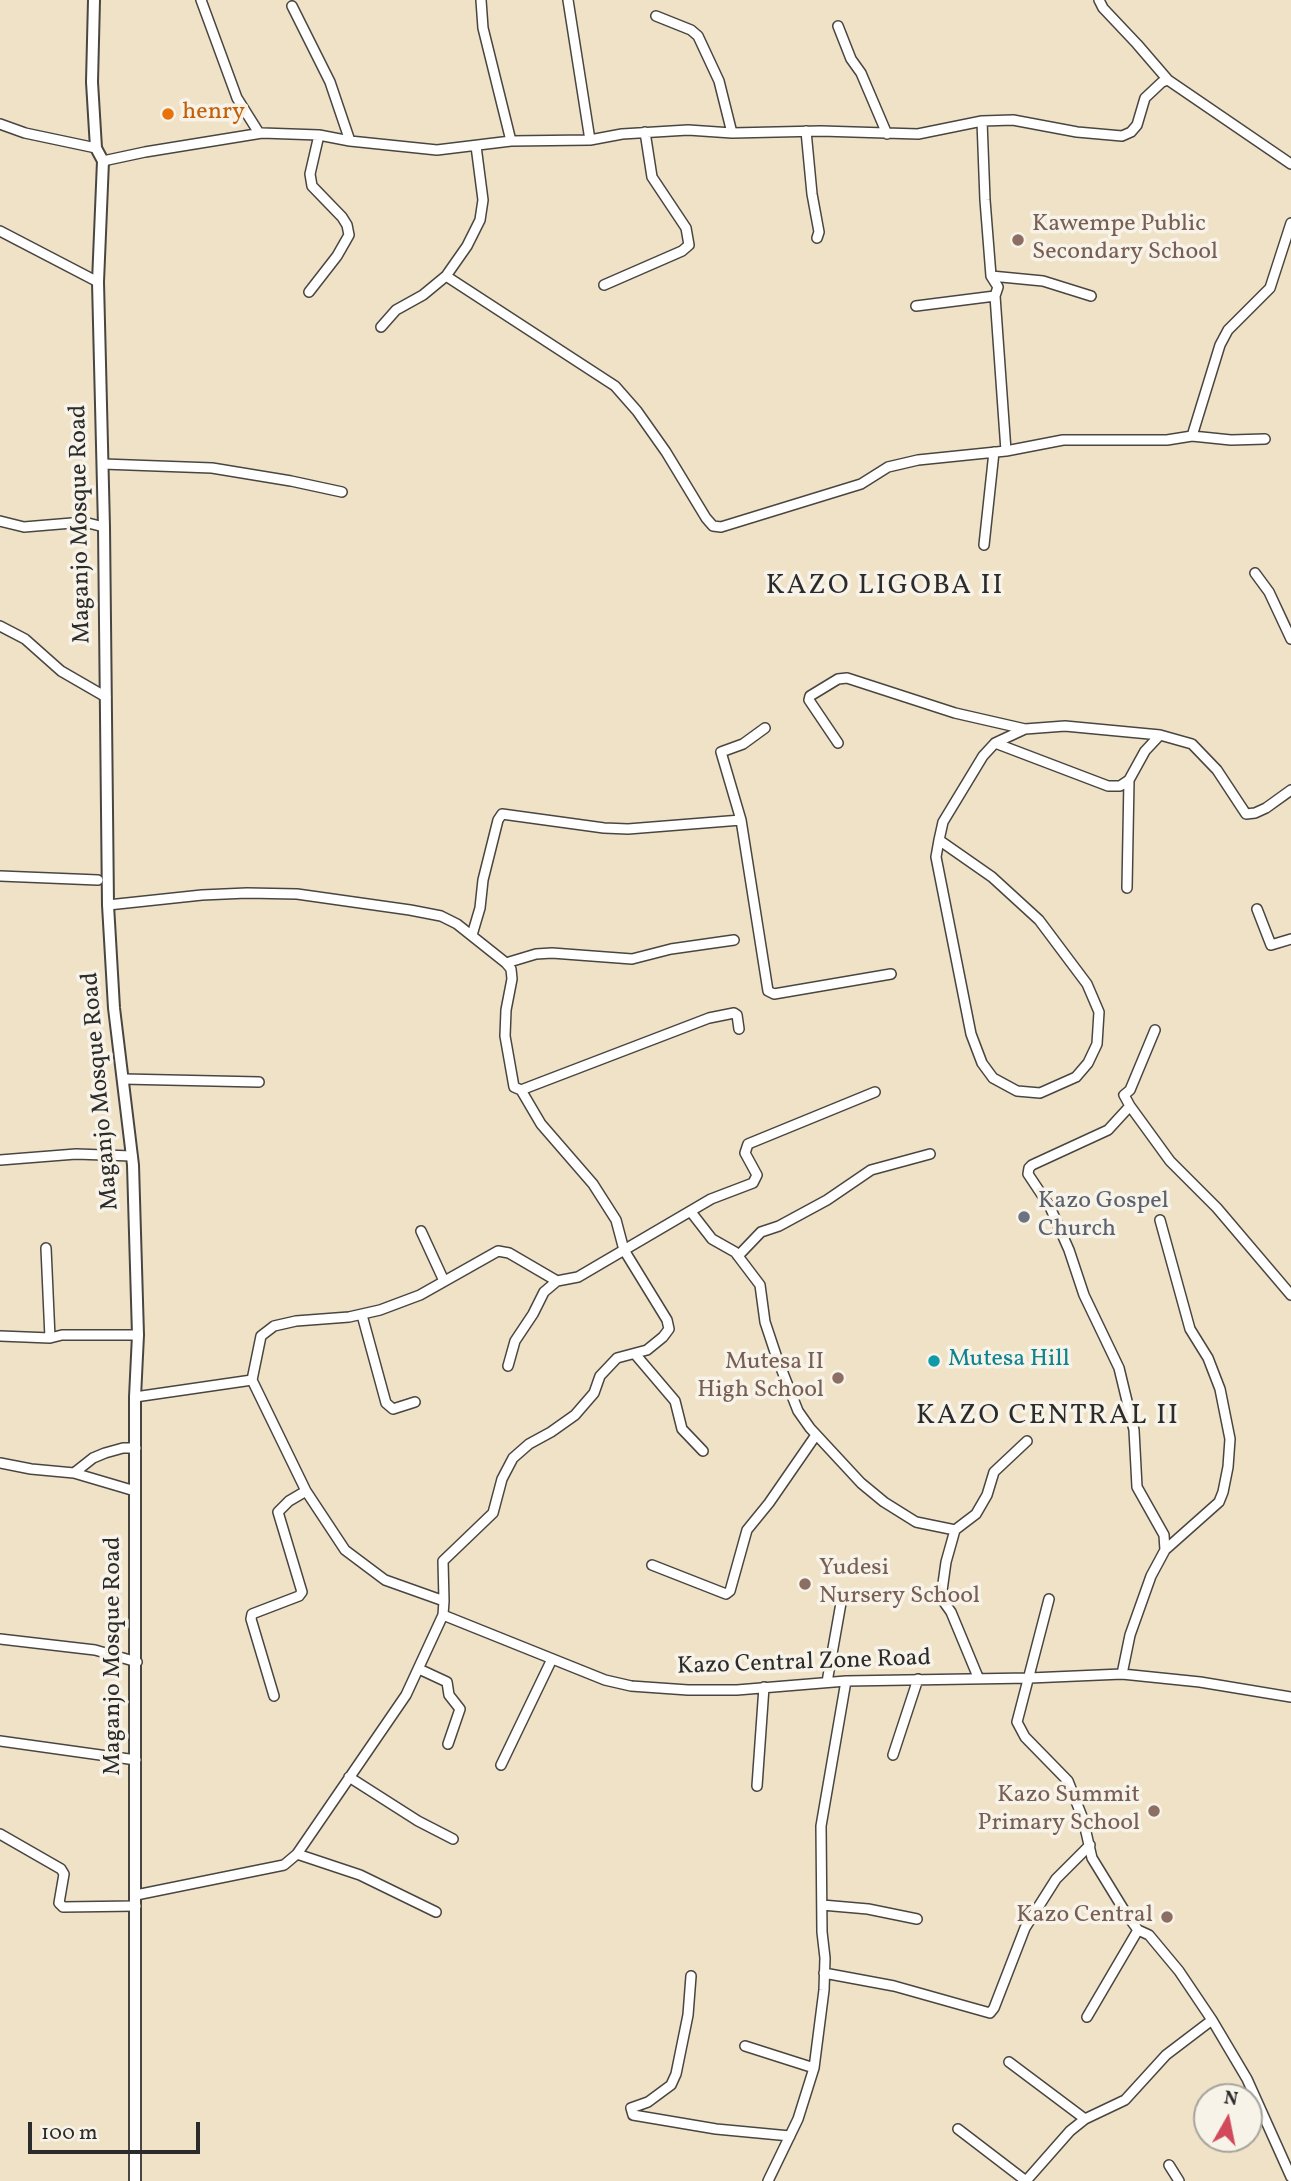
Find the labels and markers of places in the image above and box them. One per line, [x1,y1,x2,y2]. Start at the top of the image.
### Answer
place label: henry [182,100,245,128]
marker: henry [160,106,176,122]
place label: Kawempe Public Secondary School [1032,212,1218,268]
marker: Kawempe Public Secondary School [1010,232,1026,248]
place label: Kazo Gospel Church [1038,1189,1169,1245]
marker: Kazo Gospel Church [1016,1209,1032,1225]
place label: Mutesa Hill [948,1347,1070,1375]
place label: Mutesa II High School [697,1350,824,1406]
marker: Mutesa Hill [926,1353,942,1369]
marker: Mutesa II High School [830,1370,846,1386]
place label: Yudesi Nursery School [819,1556,980,1612]
marker: Yudesi Nursery School [797,1576,813,1592]
place label: Kazo Summit Primary School [978,1783,1140,1839]
marker: Kazo Summit Primary School [1146,1803,1162,1819]
place label: Kazo Central [1016,1903,1153,1931]
marker: Kazo Central [1159,1909,1175,1925]

